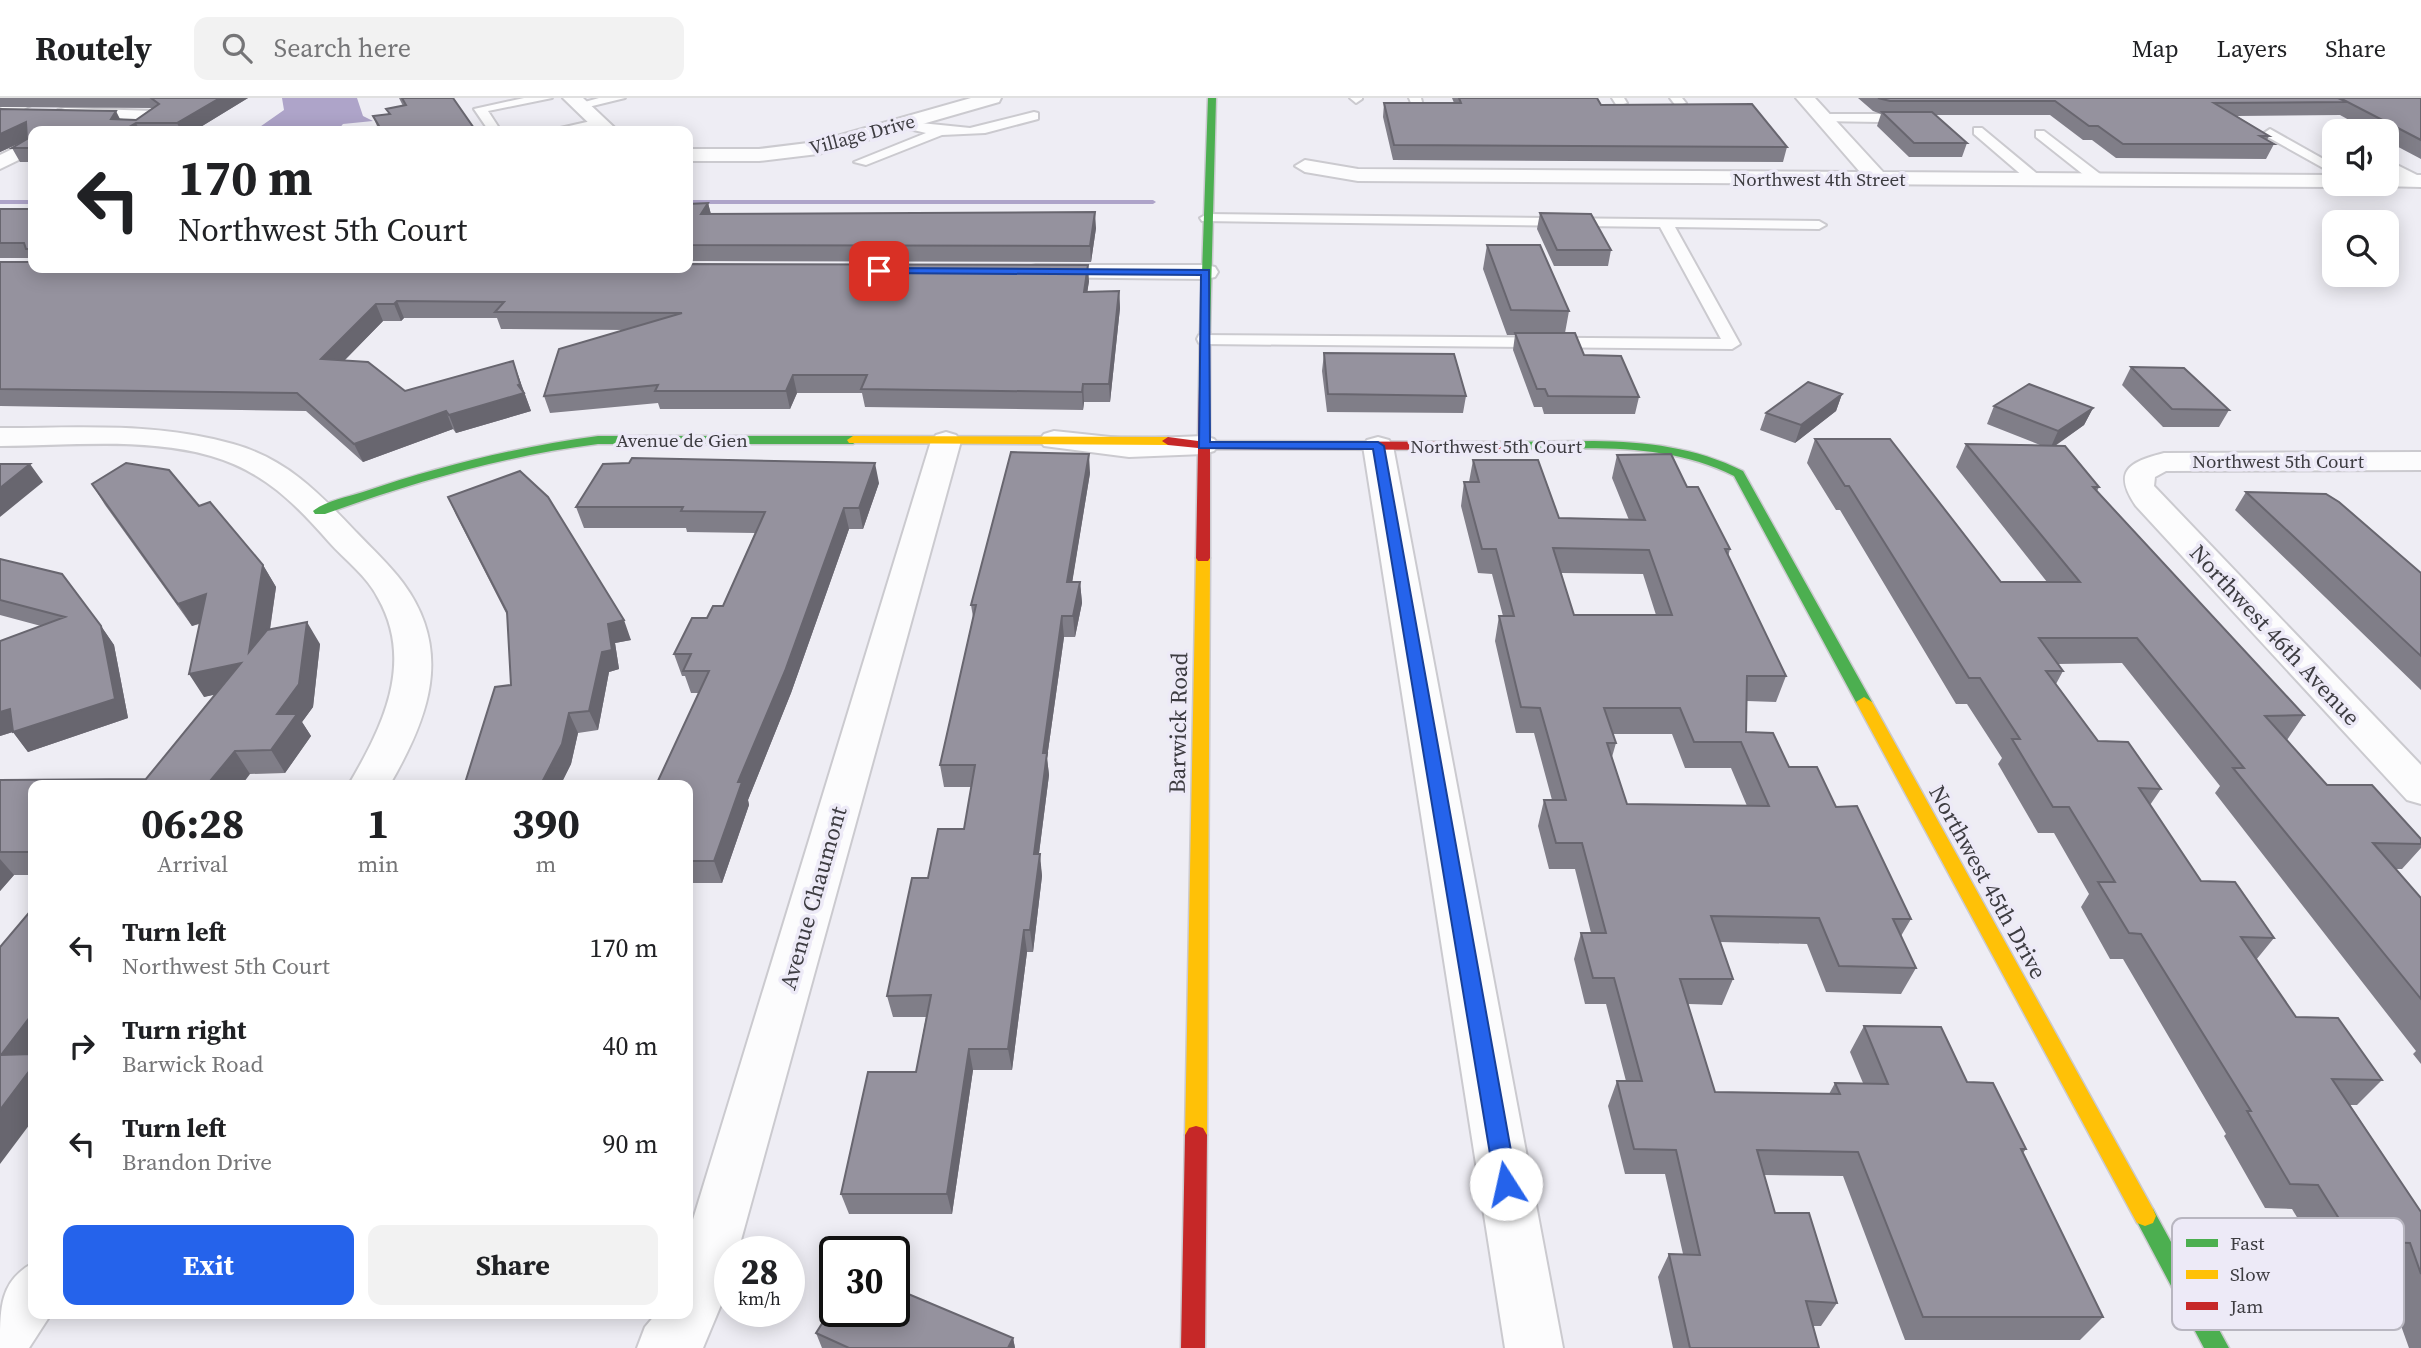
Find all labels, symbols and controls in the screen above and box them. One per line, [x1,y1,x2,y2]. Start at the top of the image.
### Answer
search box [194,17,684,80]
text: Routely [35,26,152,71]
icon: search [218,29,256,67]
text: Search here [274,30,411,66]
text: Map [2132,32,2179,65]
text: Layers [2217,32,2287,65]
text: Share [2325,32,2386,65]
street label: Village Drive [806,107,918,161]
map controls [2322,119,2399,287]
button: sound [2322,119,2399,196]
text: 170 m [178,144,313,211]
icon: left [63,154,154,245]
street label: Northwest 4th Street [1733,166,1906,192]
text: Northwest 5th Court [178,208,467,252]
button: search [2322,210,2399,287]
pin [849,241,909,301]
icon: arrive [860,252,898,290]
street label: Avenue de Gien [616,427,748,453]
street label: Northwest 5th Court [1410,433,1583,459]
street label: Northwest 5th Court [2192,448,2365,474]
street label: Northwest 46th Avenue [2183,537,2367,733]
street label: Barwick Road [1161,652,1195,794]
street label: Northwest 45th Drive [1921,779,2055,985]
text: 06:28 [141,794,245,852]
text: 1 [367,794,390,852]
text: 390 [512,794,580,852]
street label: Avenue Chaumont [772,802,855,993]
text: Arrival [157,848,228,880]
text: min [357,848,399,880]
text: m [536,848,556,880]
text: Turn left [122,914,226,950]
icon: left [63,929,101,967]
text: 170 m [590,930,658,966]
text: Northwest 5th Court [122,950,330,982]
text: Turn right [122,1012,246,1048]
icon: right [63,1027,101,1065]
text: 40 m [603,1028,658,1064]
text: Barwick Road [122,1048,263,1080]
text: Turn left [122,1110,226,1146]
icon: left [63,1125,101,1163]
text: 90 m [603,1126,658,1162]
text: Brandon Drive [122,1146,272,1178]
position arrow [1469,1147,1543,1221]
legend [2172,1218,2404,1330]
button: Exit [63,1225,354,1305]
button: Share [368,1225,658,1305]
text: Fast [2230,1230,2265,1256]
speed limit sign: 30 [819,1236,910,1327]
text: 28 [741,1248,778,1296]
text: Slow [2230,1261,2271,1287]
text: km/h [738,1286,781,1311]
text: Jam [2229,1293,2263,1319]

